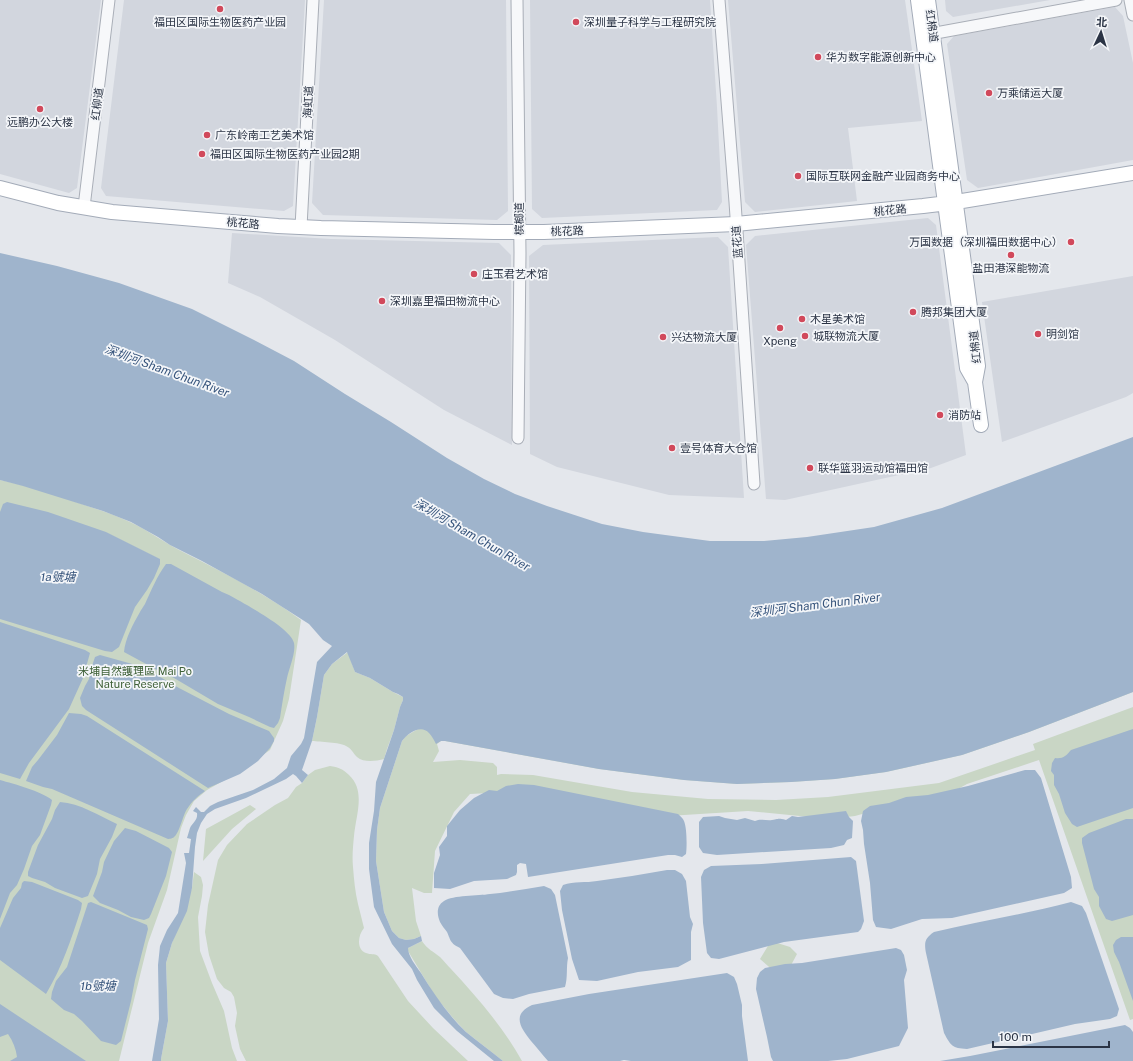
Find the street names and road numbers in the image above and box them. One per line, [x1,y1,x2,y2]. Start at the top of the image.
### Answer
street label: 红棉道 [924,9,940,43]
street label: 海虹道 [301,85,315,119]
street label: 红柳道 [89,87,105,121]
street label: 桃花路 [873,202,907,218]
street label: 槟榔道 [513,203,525,236]
street label: 桃花路 [226,216,260,230]
street label: 桃花路 [550,224,584,238]
street label: 蓝花道 [730,225,744,259]
street label: 红棉道 [967,330,983,364]

